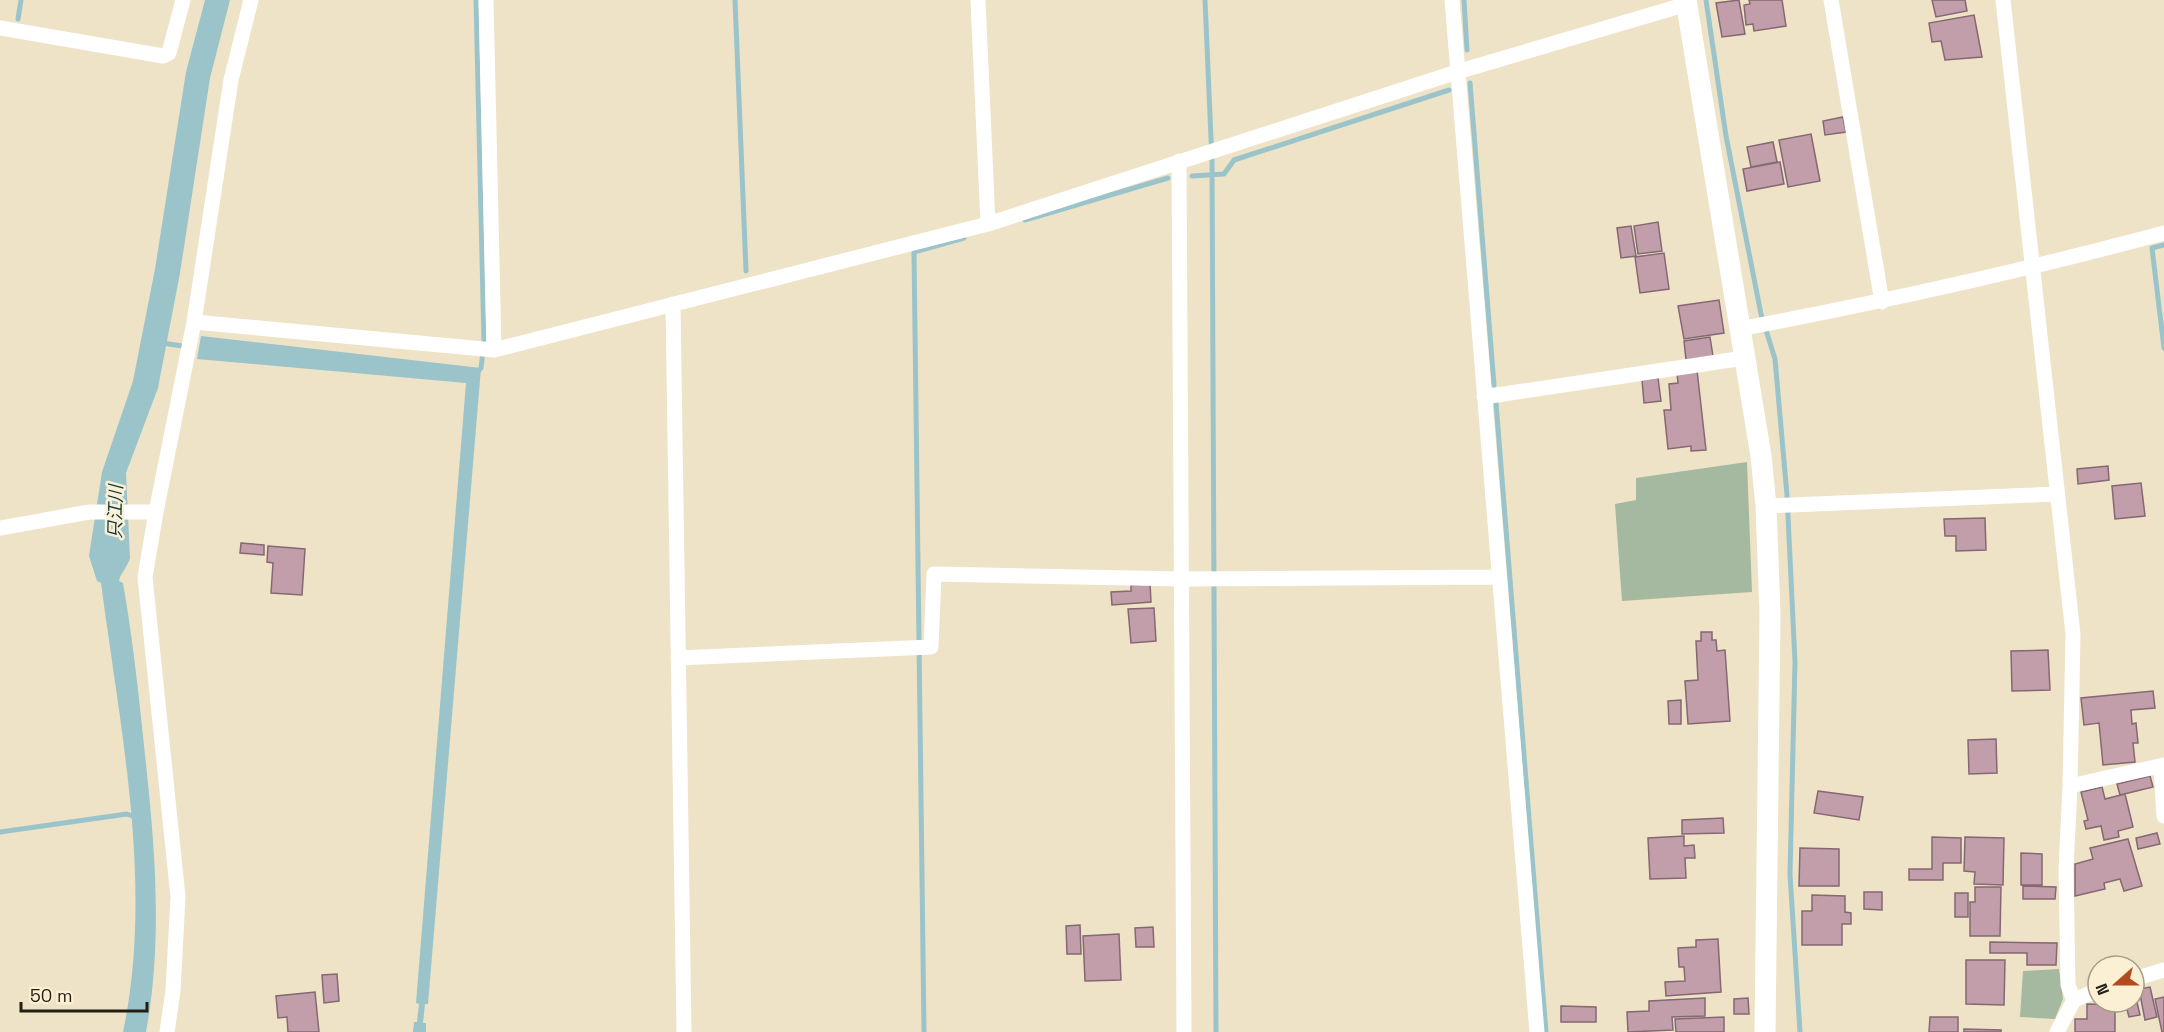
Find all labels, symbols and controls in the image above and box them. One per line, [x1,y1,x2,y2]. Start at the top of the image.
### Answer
water label: 只江川 [103,483,127,539]
north arrow [2086,954,2146,1014]
scale bar [21,975,147,1013]
text: N [2091,980,2114,998]
text: 50 m [30,984,72,1007]

